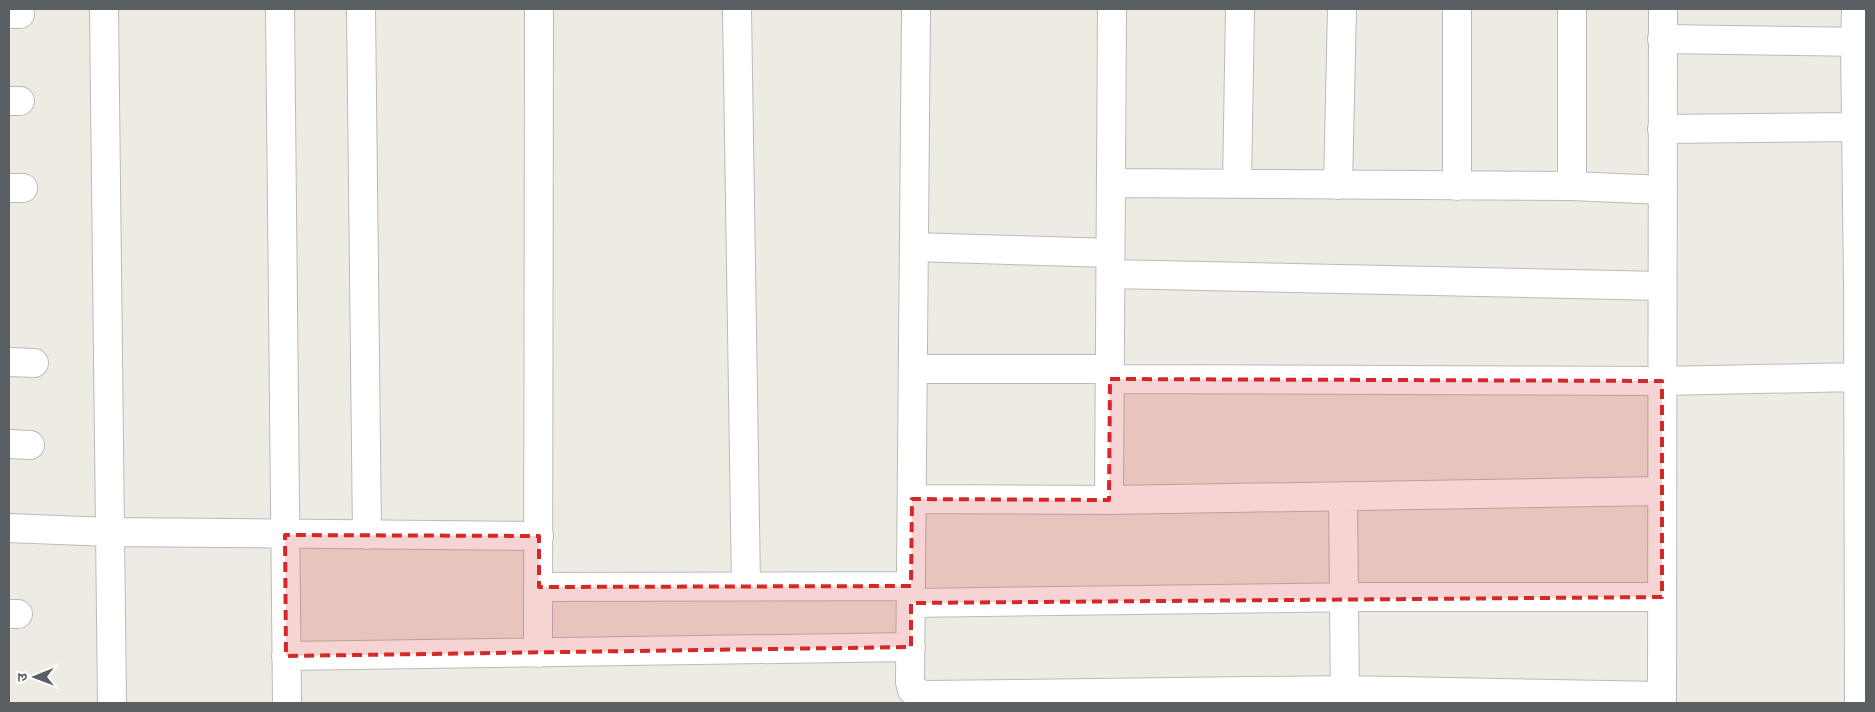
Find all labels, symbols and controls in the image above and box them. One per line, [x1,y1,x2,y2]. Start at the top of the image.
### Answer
north arrow [10,652,60,702]
text: उ [13,672,31,681]

